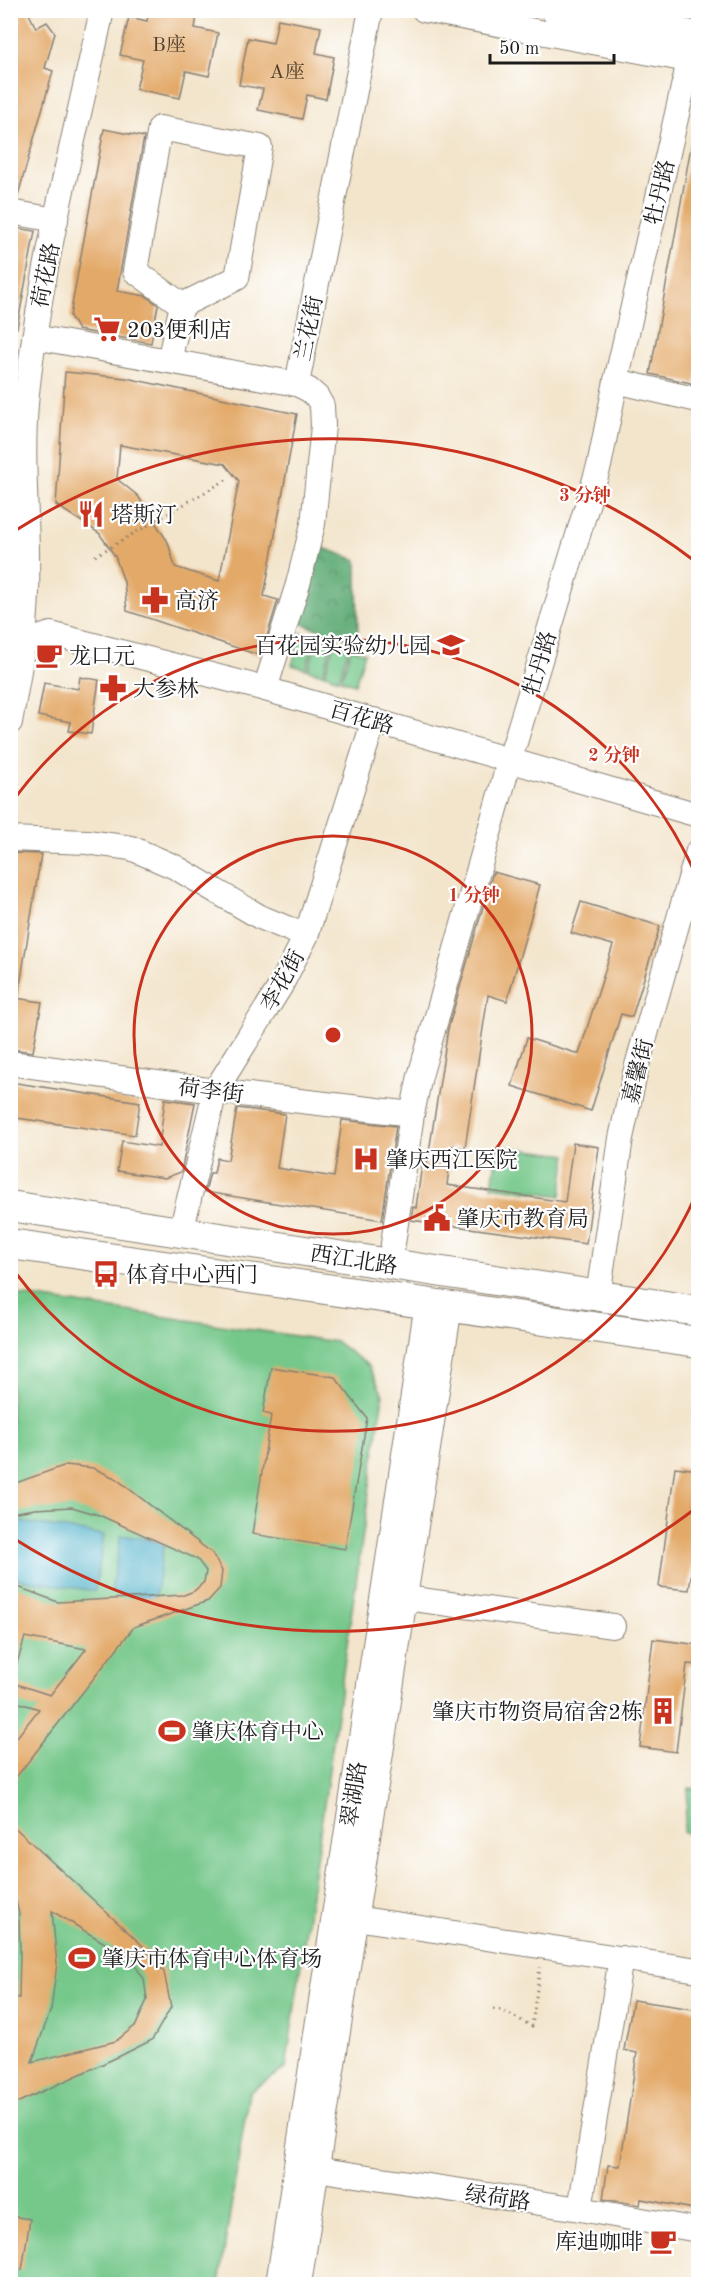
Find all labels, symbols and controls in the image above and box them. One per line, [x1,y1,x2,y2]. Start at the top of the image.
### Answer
scale bar [490,27,614,65]
house number: B座 [152,34,186,56]
text: 50 m [499,40,539,58]
house number: A座 [269,61,305,83]
street label: 牡丹路 [641,157,679,227]
street label: 荷花路 [28,240,64,310]
street label: 兰花街 [291,293,327,363]
supermarket icon: 203便利店 [92,314,122,344]
place label: 203便利店 [127,318,231,342]
text: 3 分钟 [559,485,611,505]
restaurant icon: 塔斯汀 [76,499,106,529]
place label: 塔斯汀 [111,503,177,527]
pharmacy icon: 高济 [140,585,170,615]
place label: 高济 [175,589,219,613]
street label: 牡丹路 [519,628,561,698]
school or university icon: 百花园实验幼儿园 [436,630,466,660]
place label: 百花园实验幼儿园 [255,634,431,658]
cafe icon: 龙口元 [34,640,64,670]
place label: 龙口元 [69,644,135,668]
pharmacy icon: 大参林 [98,673,128,703]
place label: 大参林 [133,677,199,701]
street label: 百花路 [327,697,397,739]
text: 2 分钟 [588,745,640,765]
text: 1 分钟 [448,885,500,905]
street label: 李花街 [256,946,309,1015]
centre of rings [323,1025,343,1045]
street label: 嘉馨街 [617,1036,658,1106]
street label: 荷李街 [177,1075,245,1107]
hospital icon: 肇庆西江医院 [351,1144,381,1174]
place label: 肇庆西江医院 [386,1148,518,1172]
public building icon: 肇庆市教育局 [422,1203,452,1233]
place label: 肇庆市教育局 [457,1207,589,1231]
street label: 西江北路 [309,1241,399,1279]
bus stop icon: 体育中心西门 [91,1259,121,1289]
place label: 体育中心西门 [126,1263,258,1287]
building icon: 肇庆市物资局宿舍2栋 [648,1696,678,1726]
place label: 肇庆市物资局宿舍2栋 [432,1700,643,1724]
sports icon: 肇庆体育中心 [157,1716,187,1746]
place label: 肇庆体育中心 [192,1720,324,1744]
street label: 翠湖路 [337,1760,371,1829]
sports icon: 肇庆市体育中心体育场 [67,1943,97,1973]
place label: 肇庆市体育中心体育场 [102,1947,322,1971]
street label: 绿荷路 [464,2182,532,2214]
cafe icon: 库迪咖啡 [648,2226,678,2256]
place label: 库迪咖啡 [555,2230,643,2254]

